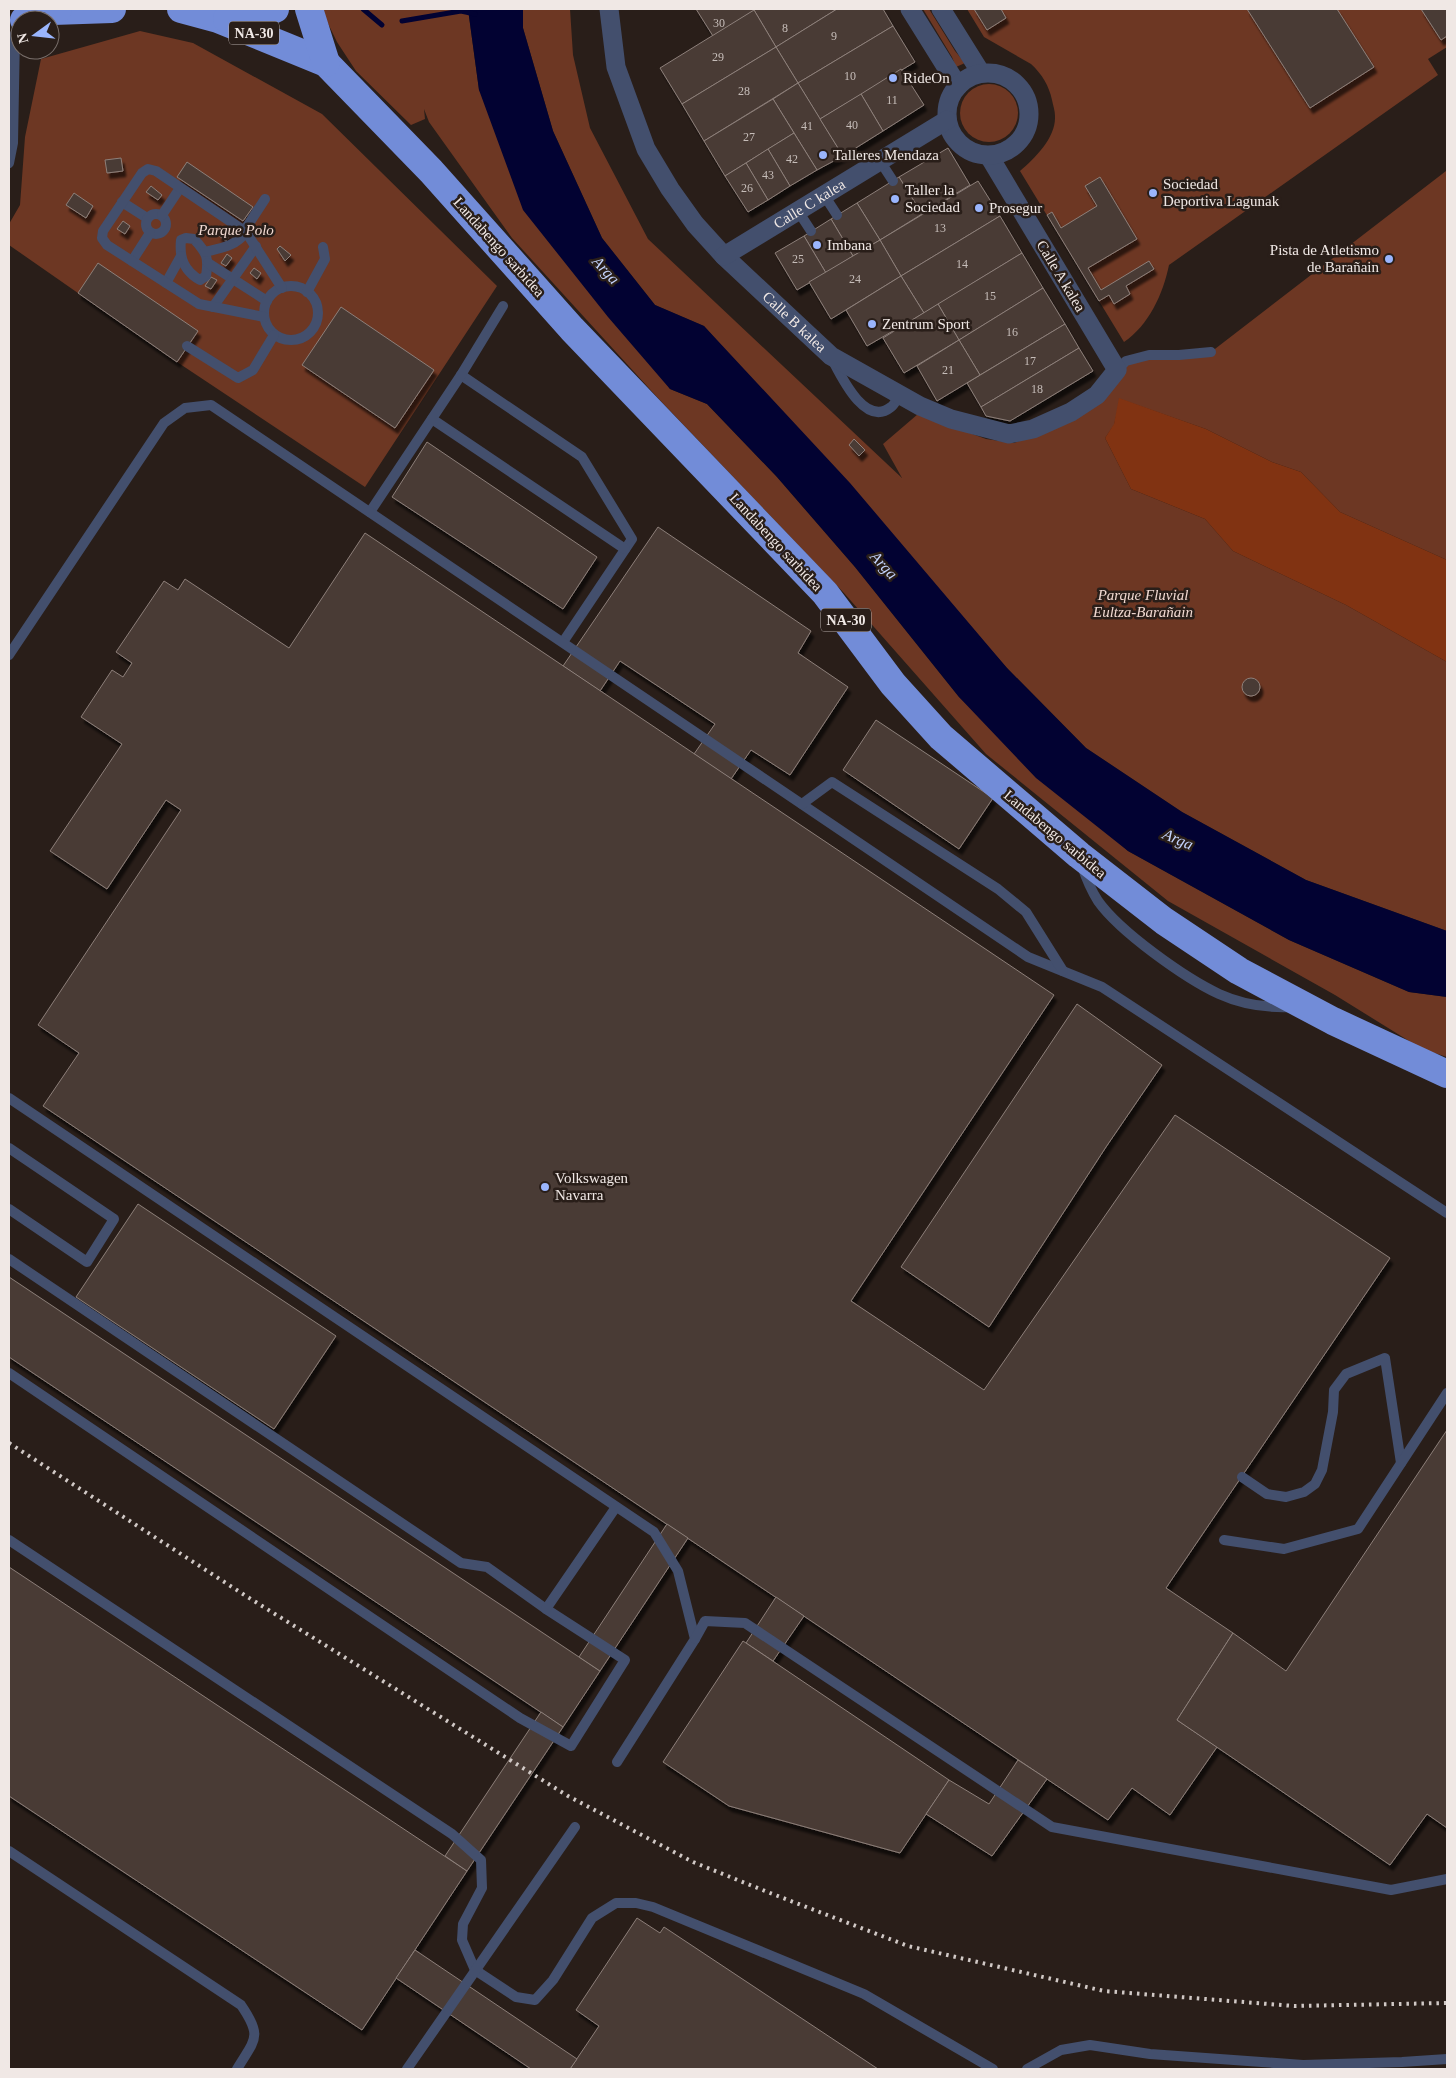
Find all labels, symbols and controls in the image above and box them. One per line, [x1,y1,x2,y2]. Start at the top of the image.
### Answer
north arrow [10,10,60,60]
house number: 30 [713,16,725,30]
house number: 8 [782,21,788,35]
road number: NA-30 [229,22,279,44]
house number: 9 [831,29,837,43]
text: N [14,31,31,45]
house number: 29 [712,50,724,64]
house number: 10 [844,69,856,83]
place label: RideOn [903,70,950,86]
marker: RideOn [887,72,899,84]
house number: 28 [738,84,750,98]
house number: 11 [886,93,898,107]
house number: 40 [846,118,858,132]
house number: 41 [801,119,813,133]
house number: 27 [743,130,755,144]
place label: Talleres Mendaza [833,147,939,163]
marker: Talleres Mendaza [817,149,829,161]
house number: 42 [786,152,798,166]
house number: 43 [762,168,774,182]
street label: Calle C kalea [771,176,848,232]
place label: Sociedad Deportiva Lagunak [1163,176,1280,209]
house number: 26 [741,181,753,195]
place label: Taller la Sociedad [905,182,960,215]
marker: Sociedad Deportiva Lagunak [1147,187,1159,199]
marker: Taller la Sociedad [889,193,901,205]
street label: Landabengo sarbidea [450,194,548,300]
place label: Prosegur [989,200,1042,216]
marker: Prosegur [973,202,985,214]
house number: 13 [934,221,946,235]
park label: Parque Polo [197,222,274,238]
place label: Imbana [827,237,872,253]
street label: Calle A kalea [1034,238,1089,315]
marker: Imbana [811,239,823,251]
place label: Pista de Atletismo de Barañain [1270,242,1379,275]
water label: Arga [588,252,623,288]
house number: 25 [792,252,804,266]
marker: Pista de Atletismo de Barañain [1383,253,1395,265]
house number: 14 [956,257,968,271]
house number: 24 [849,272,861,286]
street label: Calle B kalea [759,288,830,356]
house number: 15 [984,289,996,303]
place label: Zentrum Sport [882,316,971,332]
marker: Zentrum Sport [866,318,878,330]
house number: 16 [1006,325,1018,339]
house number: 17 [1024,354,1036,368]
house number: 21 [942,363,954,377]
house number: 18 [1031,382,1043,396]
street label: Landabengo sarbidea [727,490,826,594]
water label: Arga [866,547,901,583]
park label: Parque Fluvial Eultza-Barañain [1092,587,1193,620]
road number: NA-30 [821,608,871,632]
street label: Landabengo sarbidea [1001,787,1109,881]
water label: Arga [1159,825,1196,854]
place label: Volkswagen Navarra [555,1170,629,1203]
marker: Volkswagen Navarra [539,1181,551,1193]

